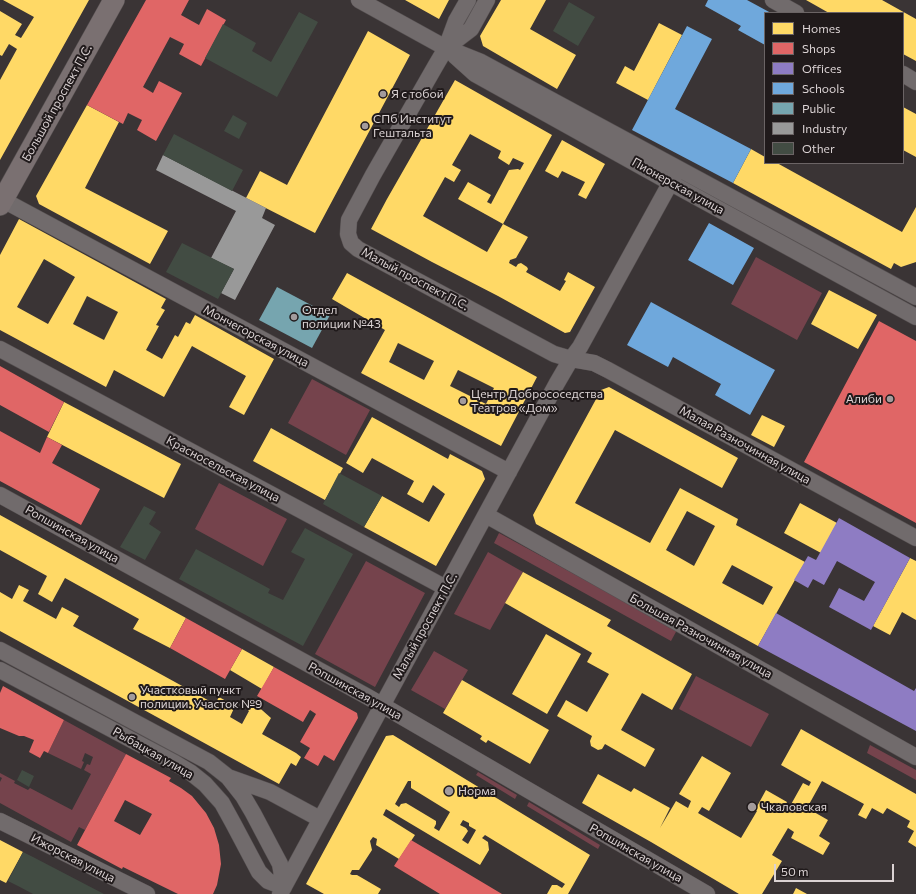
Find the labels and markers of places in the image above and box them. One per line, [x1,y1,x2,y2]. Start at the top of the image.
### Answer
place label: Я с тобой [391,87,444,101]
marker: Я с тобой [378,89,388,99]
place label: СПб Институт Гештальта [373,112,452,140]
marker: СПб Институт Гештальта [360,121,370,131]
place label: Отдел полиции №43 [302,303,381,331]
marker: Отдел полиции №43 [289,312,299,322]
place label: Центр Добрососедства Театров «Дом» [471,387,603,415]
place label: Алиби [846,392,882,406]
marker: Алиби [885,394,895,404]
marker: Центр Добрососедства Театров «Дом» [458,396,468,406]
place label: Участковый пункт полиции. Участок №9 [140,683,262,711]
marker: Участковый пункт полиции. Участок №9 [127,692,137,702]
place label: Норма [458,784,496,798]
marker: Норма [443,785,455,797]
place label: Чкаловская [761,800,827,814]
marker: Чкаловская [746,801,758,813]

